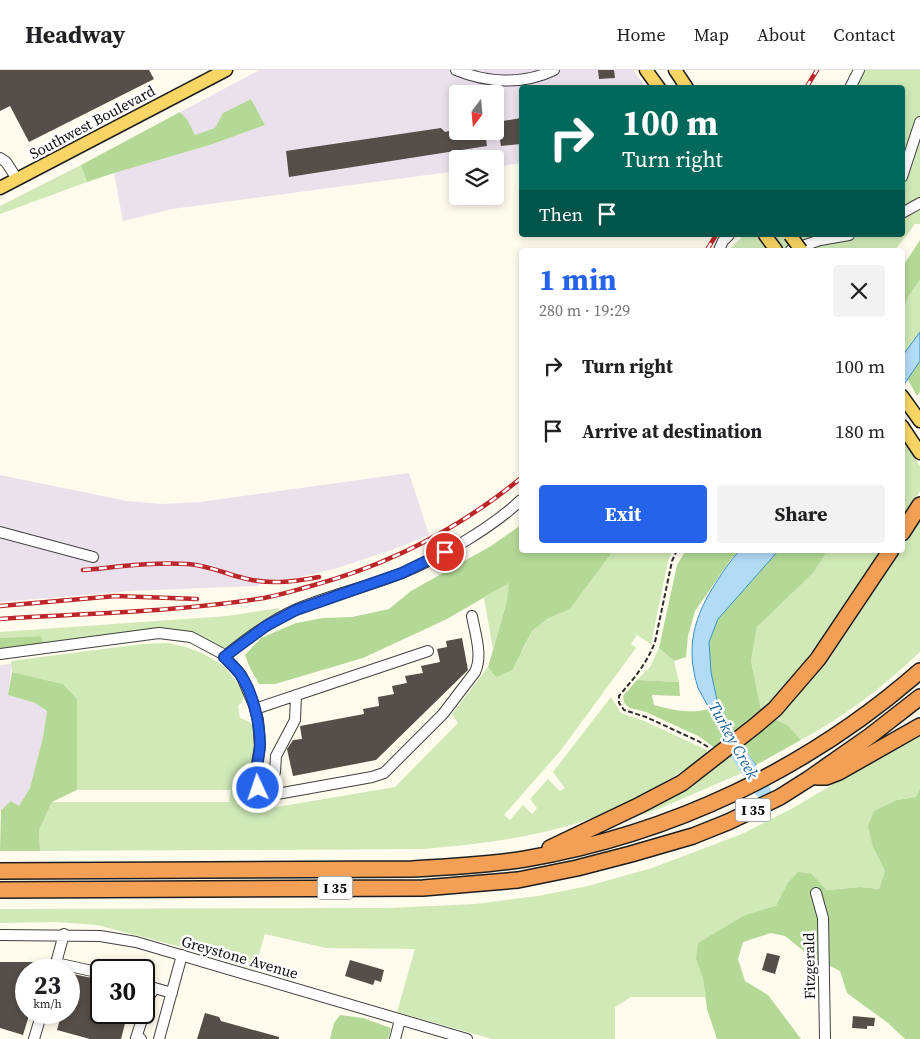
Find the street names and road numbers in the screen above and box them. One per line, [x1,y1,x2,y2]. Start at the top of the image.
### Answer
street label: Southwest Boulevard [25,80,159,164]
road number: I 35 [736,798,770,822]
road number: I 35 [318,876,352,900]
street label: Greystone Avenue [179,930,301,984]
street label: Fitzgerald [798,932,820,1000]

